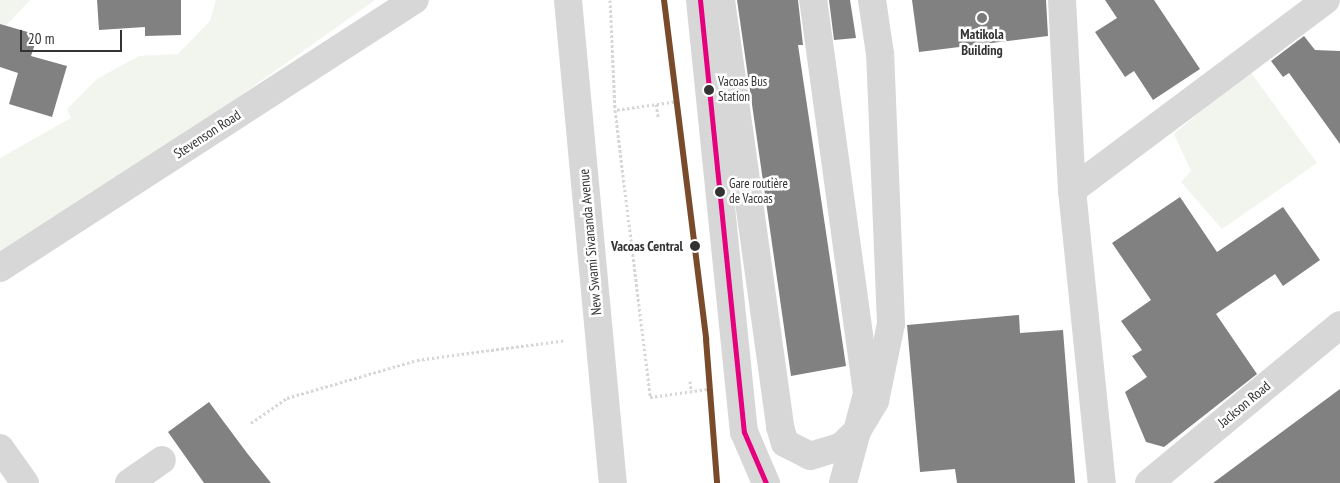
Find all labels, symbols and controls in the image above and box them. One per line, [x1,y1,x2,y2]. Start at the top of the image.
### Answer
marker: Matikola Building [976,12,988,24]
scale bar [22,20,125,52]
place label: Matikola Building [960,26,1004,58]
text: 20 m [28,29,54,48]
place label: Vacoas Bus Station [718,75,767,106]
marker: Vacoas Bus Station [704,85,714,95]
street label: Stevenson Road [170,106,244,162]
street label: New Swami Sivananda Avenue [575,168,605,316]
place label: Gare routière de Vacoas [729,177,788,208]
marker: Gare routière de Vacoas [715,187,725,197]
place label: Vacoas Central [611,238,683,254]
marker: Vacoas Central [687,238,703,254]
street label: Jackson Road [1214,377,1274,431]

